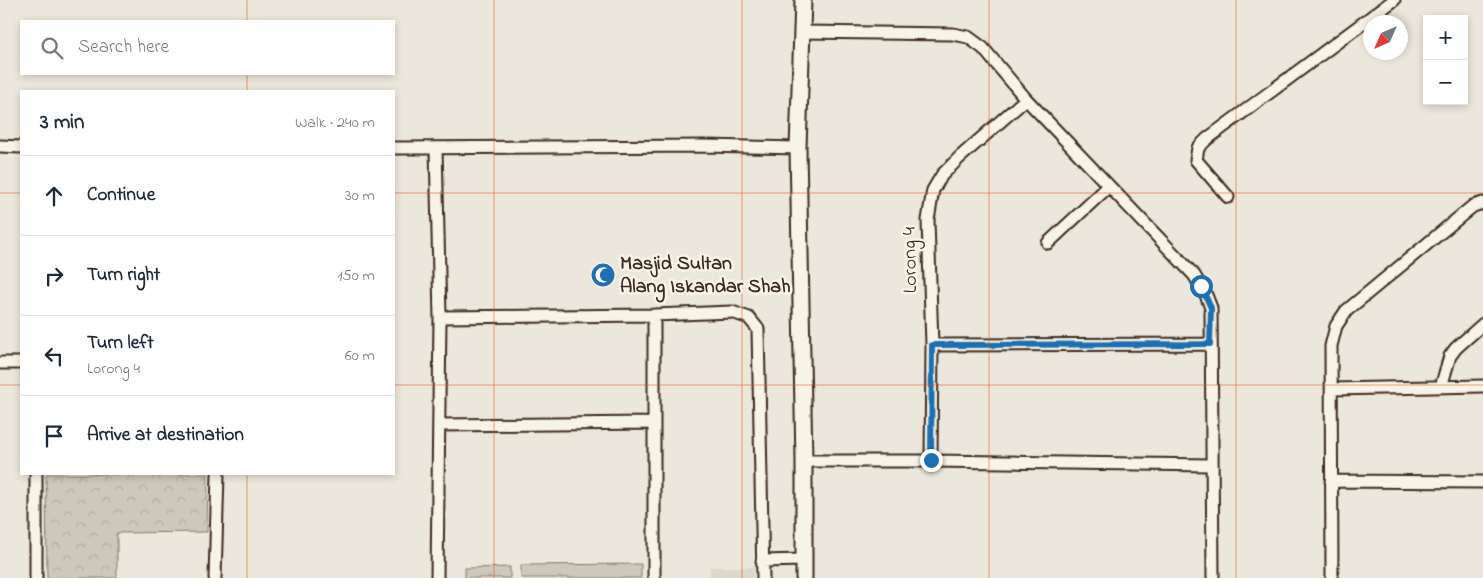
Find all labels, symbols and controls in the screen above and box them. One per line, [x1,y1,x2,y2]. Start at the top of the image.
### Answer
north arrow [1363,15,1408,60]
map controls [1423,15,1468,105]
button: + [1423,15,1468,60]
search box [20,20,395,75]
icon: search [38,34,66,62]
text: Search here [78,34,169,61]
button: − [1423,60,1468,105]
text: 3 min [40,108,84,138]
text: Walk · 240 m [295,111,375,135]
icon: ahead [40,182,68,210]
text: Continue [87,182,155,209]
text: 30 m [345,184,375,208]
street label: Lorong 4 [896,226,927,293]
place label: Masjid Sultan Alang Iskandar Shah [620,250,791,303]
icon: right [40,262,68,290]
text: Turn right [87,262,160,289]
mosque icon: Masjid Sultan Alang Iskandar Shah [590,262,616,288]
text: 150 m [337,264,375,288]
route start [1190,275,1213,298]
text: Turn left [87,330,154,357]
icon: left [40,342,68,370]
text: 60 m [345,344,375,368]
text: Lorong 4 [87,357,140,381]
icon: arrive [40,422,68,450]
text: Arrive at destination [87,422,244,449]
route end [920,449,943,472]

